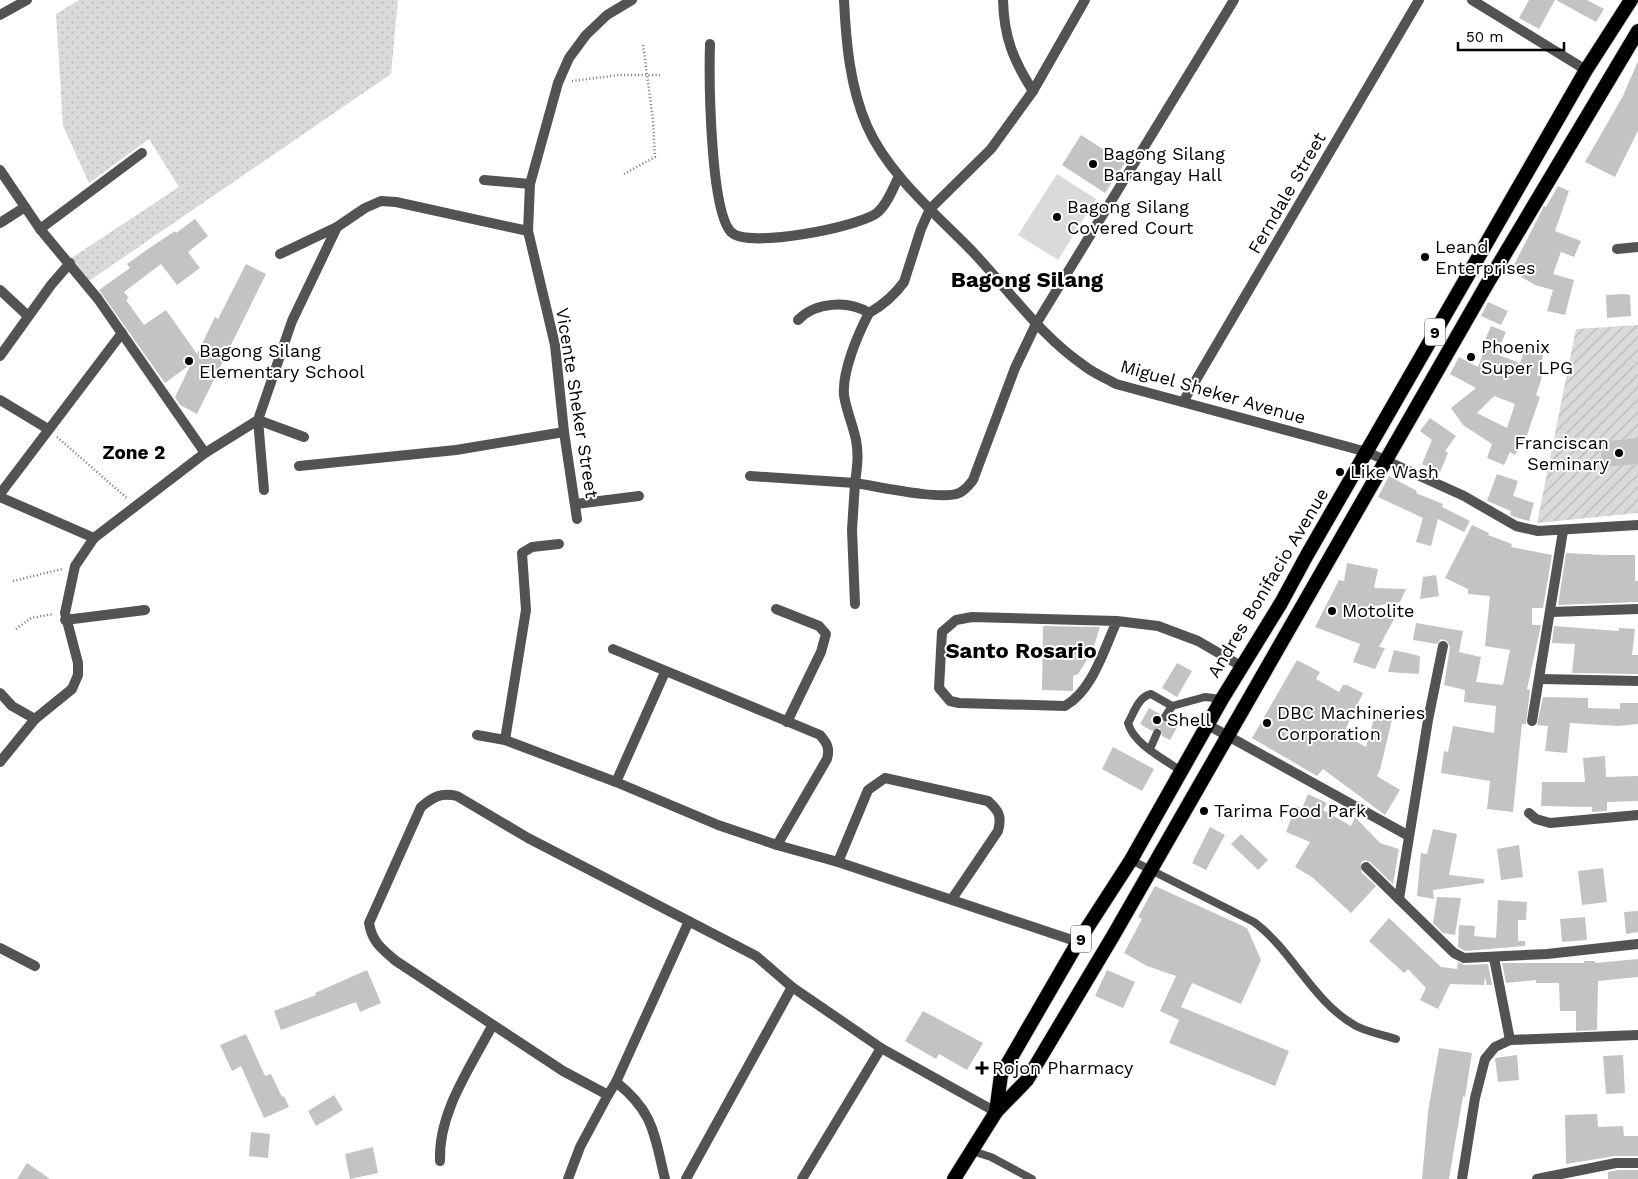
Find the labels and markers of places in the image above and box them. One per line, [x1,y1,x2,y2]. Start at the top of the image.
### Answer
place label: Bagong Silang Barangay Hall [1103,143,1225,185]
marker: Bagong Silang Barangay Hall [1087,158,1099,170]
place label: Bagong Silang Covered Court [1067,196,1194,238]
marker: Bagong Silang Covered Court [1051,211,1063,223]
place label: Leand Enterprises [1435,236,1536,278]
marker: Leand Enterprises [1419,251,1431,263]
place label: Phoenix Super LPG [1481,336,1573,378]
place label: Bagong Silang Elementary School [199,340,365,382]
marker: Phoenix Super LPG [1465,351,1477,363]
marker: Bagong Silang Elementary School [183,355,195,367]
place label: Franciscan Seminary [1515,432,1610,474]
marker: Franciscan Seminary [1613,447,1625,459]
place label: Like Wash [1350,461,1439,482]
marker: Like Wash [1334,466,1346,478]
place label: Motolite [1342,600,1414,621]
marker: Motolite [1326,605,1338,617]
place label: DBC Machineries Corporation [1277,702,1425,744]
place label: Shell [1167,709,1212,730]
marker: Shell [1151,714,1163,726]
marker: DBC Machineries Corporation [1261,717,1273,729]
place label: Tarima Food Park [1214,800,1366,821]
marker: Tarima Food Park [1198,805,1210,817]
place label: Rojon Pharmacy [992,1057,1134,1078]
marker: Rojon Pharmacy [976,1062,988,1074]

